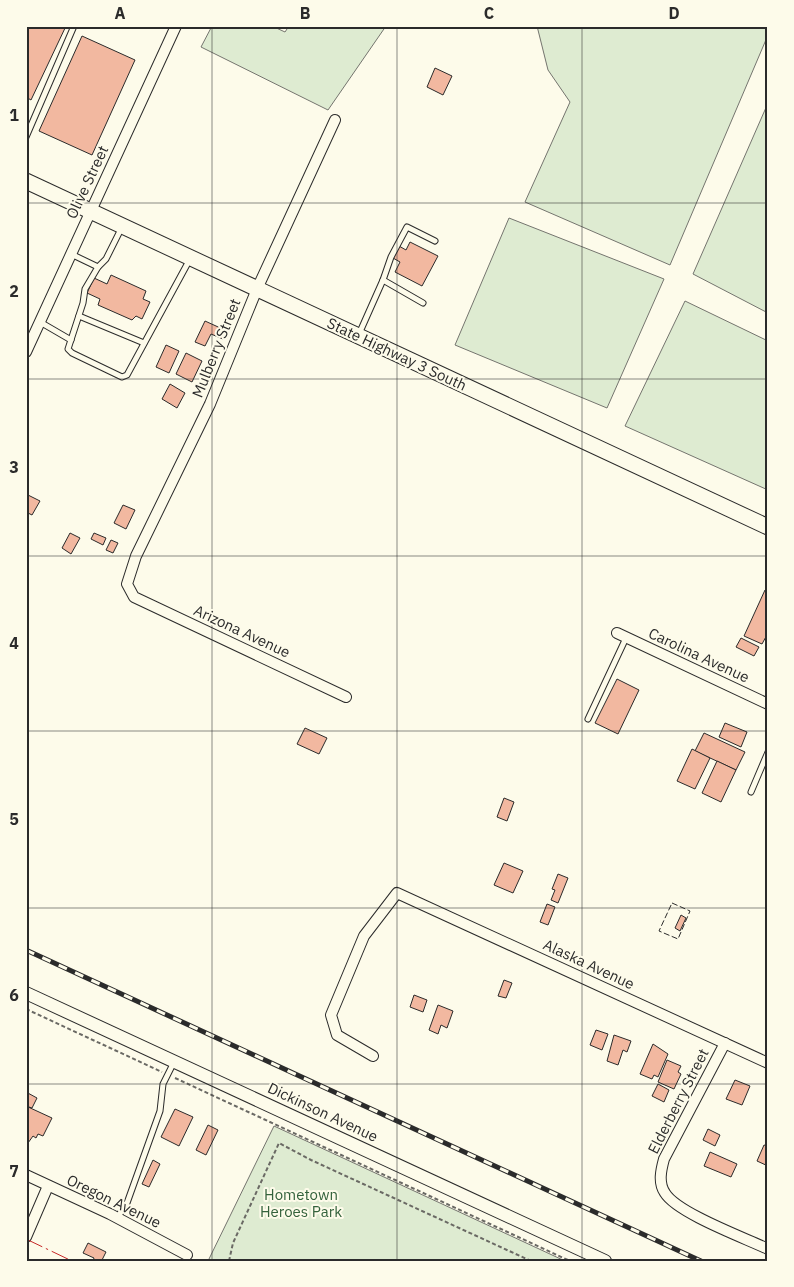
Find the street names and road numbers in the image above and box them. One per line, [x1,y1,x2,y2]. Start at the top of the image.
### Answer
street label: Olive Street [62,142,112,222]
street label: Mulberry Street [188,296,244,400]
street label: State Highway 3 South [324,313,470,395]
street label: Arizona Avenue [191,600,293,662]
street label: Carolina Avenue [646,623,752,687]
street label: Alaska Avenue [540,935,638,993]
street label: Elderberry Street [643,1045,713,1157]
street label: Dickinson Avenue [265,1078,381,1146]
street label: Oregon Avenue [64,1170,164,1232]

